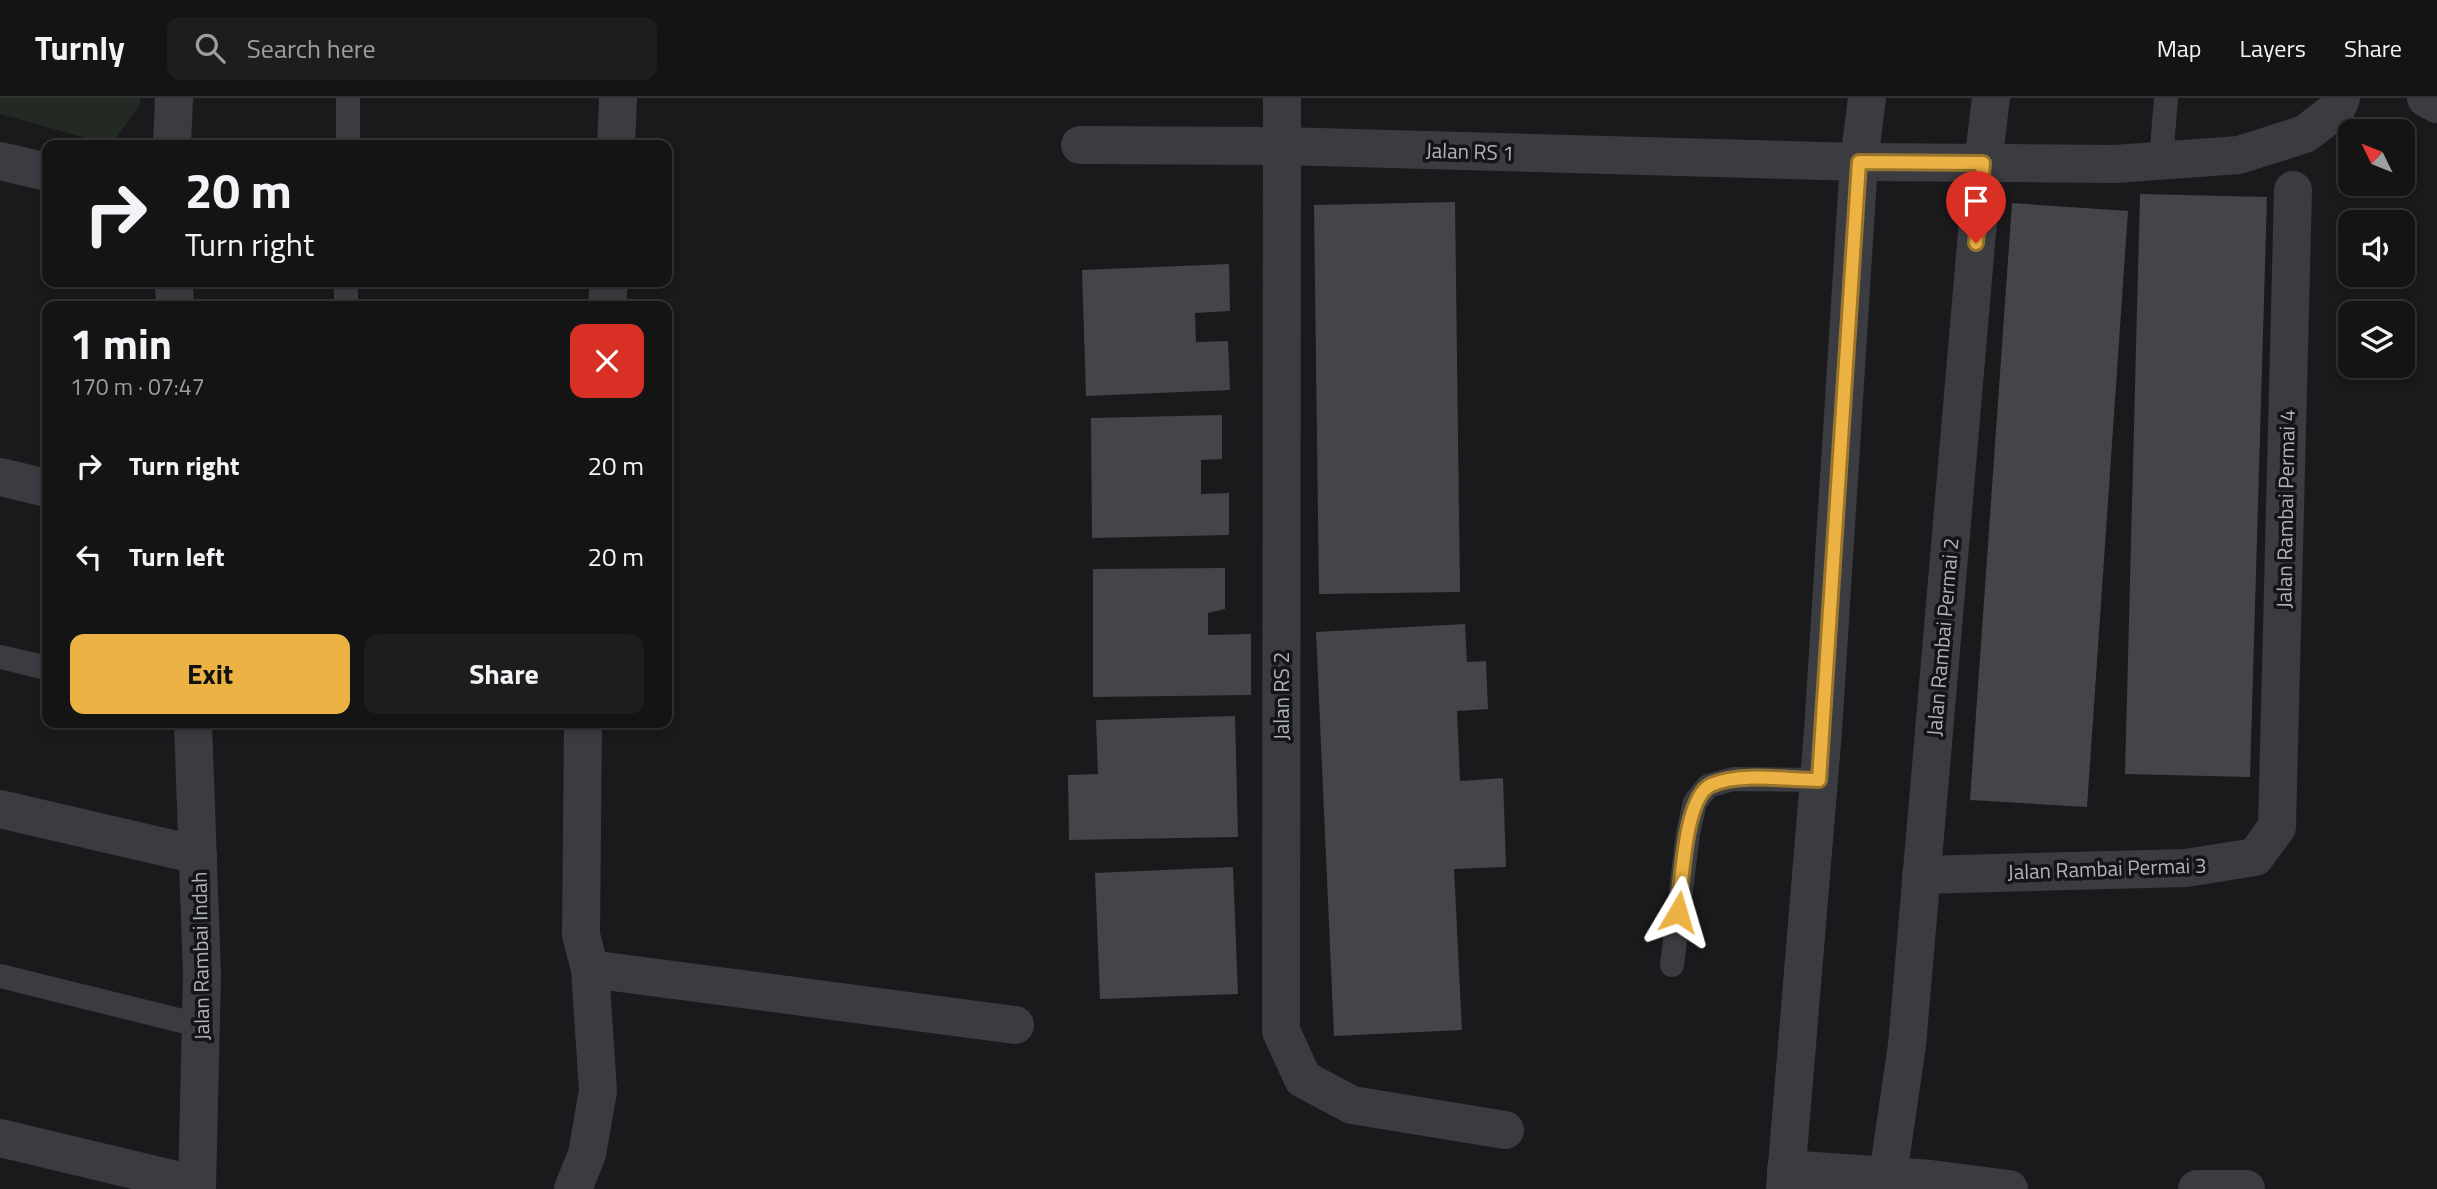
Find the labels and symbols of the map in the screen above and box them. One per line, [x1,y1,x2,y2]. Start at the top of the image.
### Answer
north arrow [2338,119,2415,196]
street label: Jalan RS 1 [1425,133,1515,169]
pin [1946,171,2006,243]
street label: Jalan Rambai Permai 4 [2267,409,2303,609]
street label: Jalan Rambai Permai 2 [1917,537,1967,737]
street label: Jalan RS 2 [1265,652,1297,740]
street label: Jalan Rambai Permai 3 [2007,849,2207,887]
street label: Jalan Rambai Indah [183,871,217,1041]
position arrow [1641,875,1715,949]

